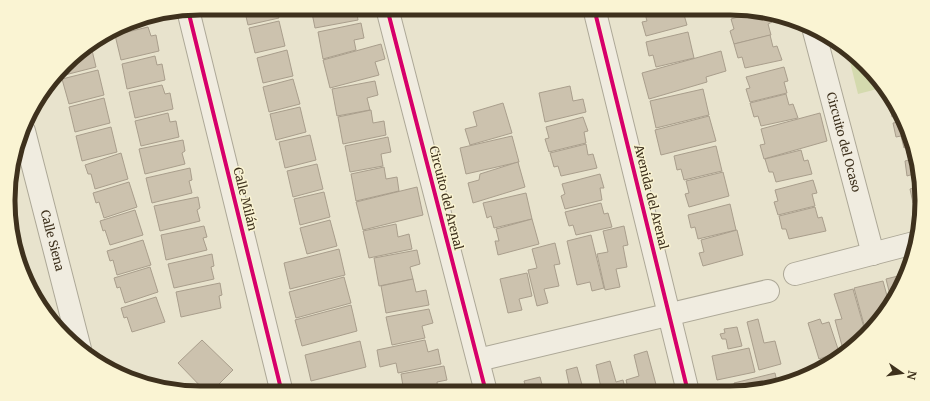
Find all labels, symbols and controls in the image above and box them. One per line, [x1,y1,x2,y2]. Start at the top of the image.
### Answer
street label: Circuito del Ocaso [823,90,864,194]
street label: Avenida del Arenal [631,142,672,251]
street label: Circuito del Arenal [426,144,467,252]
street label: Calle Milán [230,166,261,232]
street label: Calle Siena [38,208,68,273]
north arrow [882,353,922,393]
text: N [904,369,920,381]

